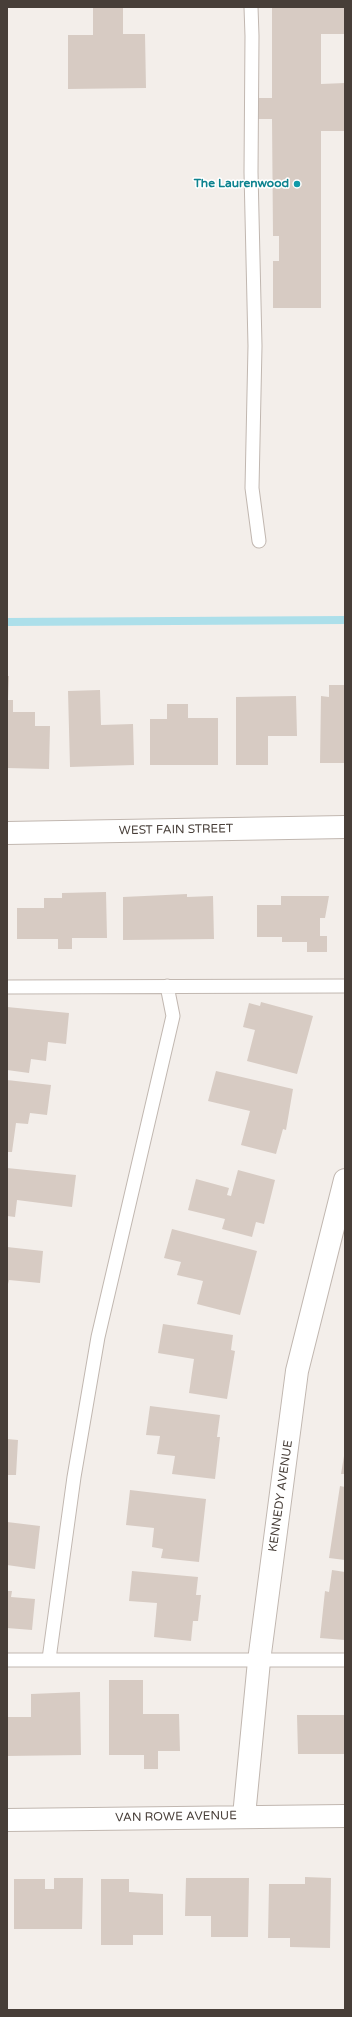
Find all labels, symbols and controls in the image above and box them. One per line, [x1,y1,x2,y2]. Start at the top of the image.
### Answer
place label: The Laurenwood [194,177,289,191]
marker: The Laurenwood [292,179,302,189]
street label: WEST FAIN STREET [119,822,233,838]
street label: KENNEDY AVENUE [266,1439,296,1553]
street label: VAN ROWE AVENUE [115,1809,237,1825]

